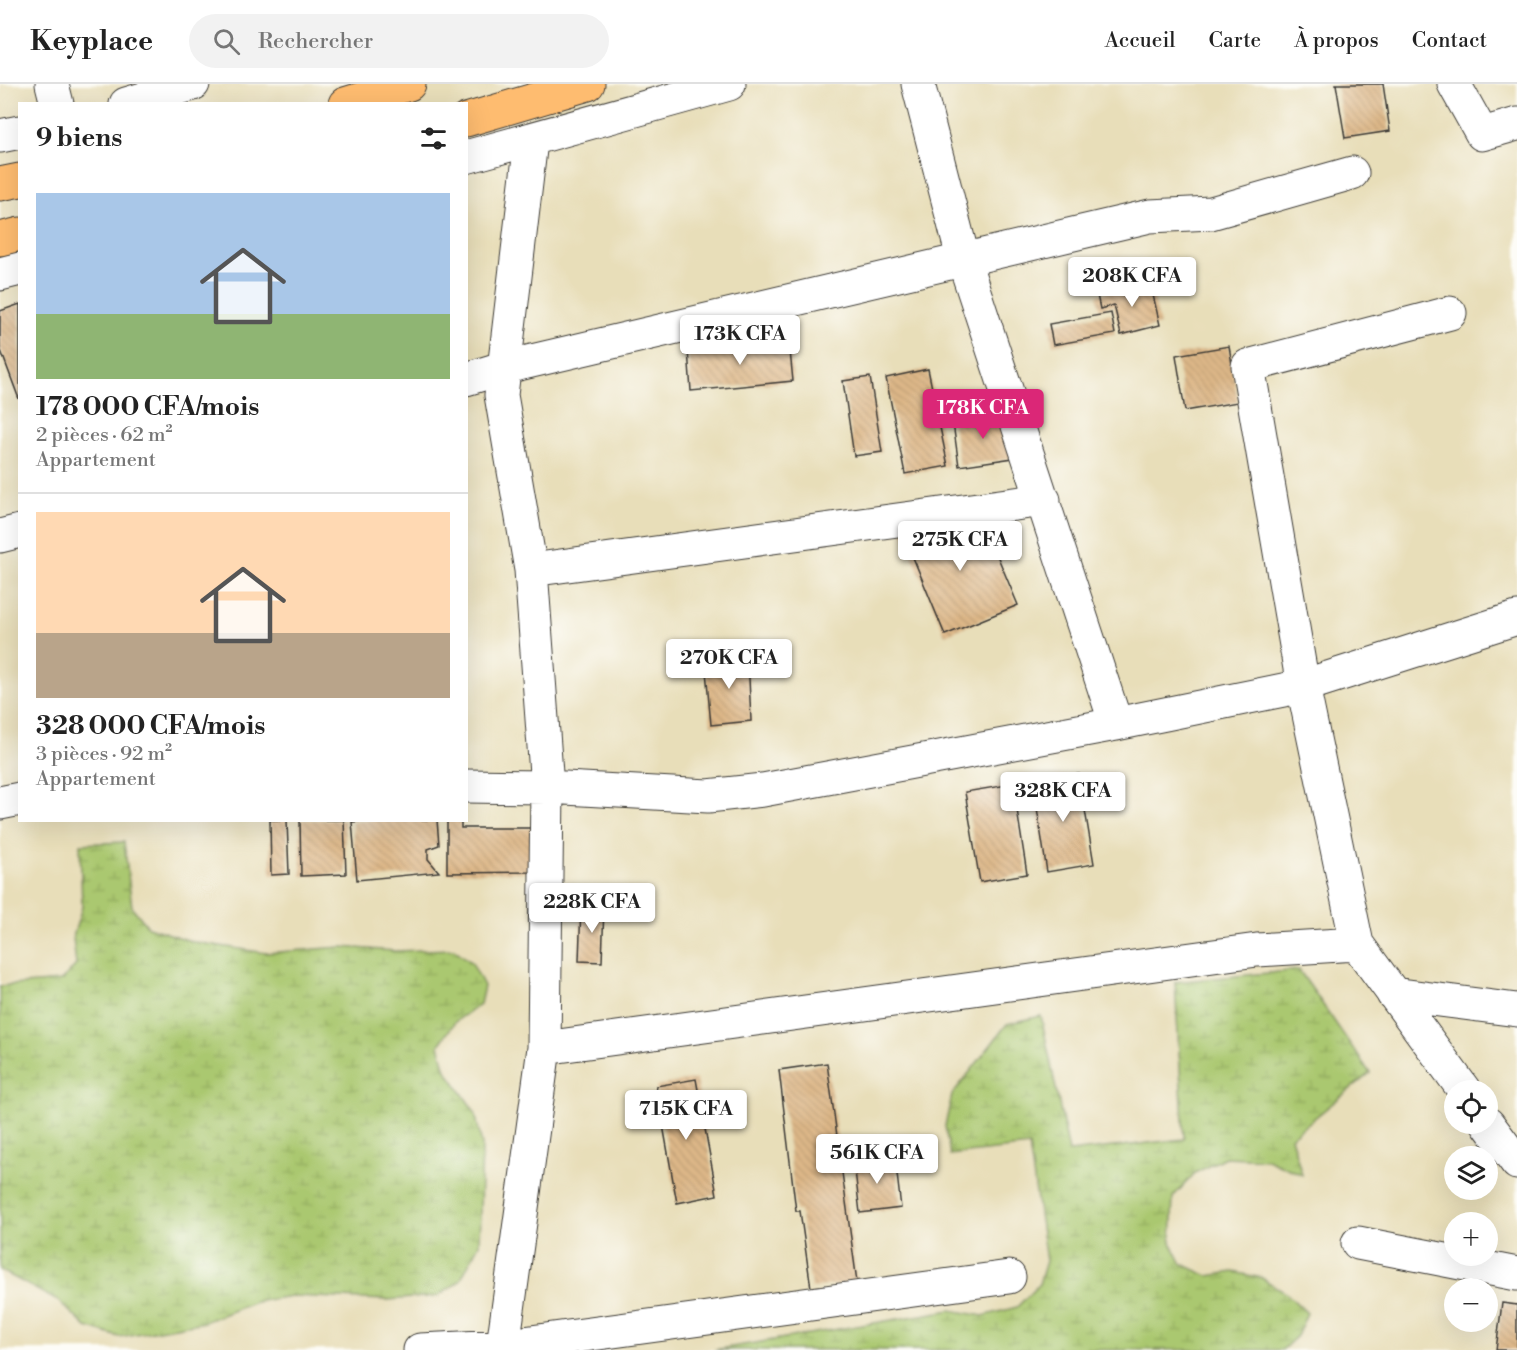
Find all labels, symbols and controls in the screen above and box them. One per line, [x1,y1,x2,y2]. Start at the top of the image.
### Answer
search box [189,14,609,68]
text: Keyplace [30,24,153,59]
icon: search [210,25,243,58]
text: Rechercher [258,28,373,55]
text: Accueil [1105,28,1176,54]
text: Carte [1209,28,1261,54]
text: À propos [1294,28,1379,54]
text: Contact [1412,28,1487,54]
text: 9 biens [36,122,122,154]
icon: filters [417,122,450,155]
icon: home [189,232,297,340]
pin: 208K CFA [1070,257,1194,308]
text: 208K CFA [1082,264,1182,289]
pin: 173K CFA [678,315,802,366]
text: 173K CFA [694,322,786,347]
pin: 178K CFA [921,389,1045,440]
text: 178 000 CFA/mois [36,391,260,423]
text: 178K CFA [937,396,1029,421]
text: 2 pièces · 62 m² [36,423,172,448]
text: Appartement [36,448,156,473]
pin: 275K CFA [898,521,1022,572]
text: 275K CFA [912,528,1008,553]
icon: home [189,551,297,659]
pin: 270K CFA [667,639,791,690]
text: 270K CFA [680,646,778,671]
text: 328 000 CFA/mois [36,710,265,742]
text: 3 pièces · 92 m² [36,742,172,767]
text: Appartement [36,767,156,792]
pin: 328K CFA [1001,772,1125,823]
text: 328K CFA [1014,779,1112,804]
pin: 228K CFA [530,883,654,934]
text: 228K CFA [543,890,641,915]
map controls [1444,1080,1498,1332]
button: locate [1444,1080,1498,1134]
pin: 715K CFA [624,1090,748,1141]
text: 715K CFA [639,1097,733,1122]
pin: 561K CFA [815,1134,939,1185]
text: 561K CFA [830,1141,924,1166]
button: layers [1444,1146,1498,1200]
button: + [1444,1212,1498,1266]
button: − [1444,1278,1498,1332]

